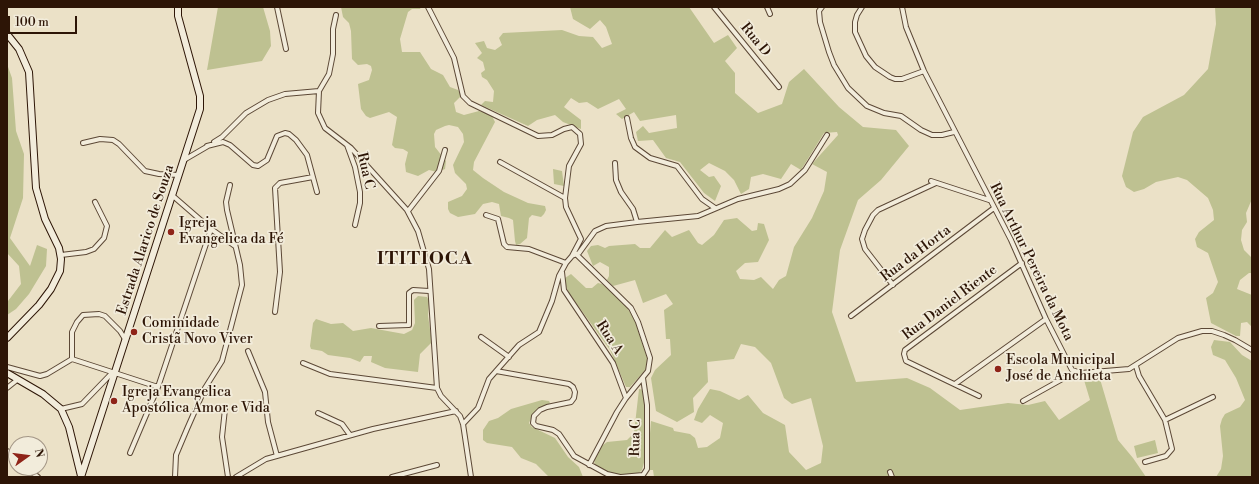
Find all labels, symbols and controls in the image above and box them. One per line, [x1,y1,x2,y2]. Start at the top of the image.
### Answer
scale bar [10,8,79,34]
text: 100 m [15,15,49,30]
street label: Rua D [736,20,774,60]
street label: Rua C [353,151,377,191]
street label: Estrada Alarico de Souza [114,163,178,317]
street label: Rua Arthur Pereira da Mota [985,180,1077,344]
place label: Igreja Evangelica da Fé [179,216,284,248]
street label: Rua da Horta [878,222,954,286]
marker: Igreja Evangelica da Fé [166,227,176,237]
district label: ITITIOCA [377,249,473,271]
street label: Rua Daniel Riente [899,262,1001,344]
place label: Cominidade Cristã Novo Viver [142,316,253,348]
street label: Rua A [592,318,626,358]
marker: Cominidade Cristã Novo Viver [129,327,139,337]
place label: Escola Municipal José de Anchieta [1006,353,1115,386]
marker: Escola Municipal José de Anchieta [993,364,1003,374]
place label: Igreja Evangelica Apostólica Amor e Vida [122,385,270,418]
marker: Igreja Evangelica Apostólica Amor e Vida [109,396,119,406]
street label: Rua C [627,419,645,457]
north arrow [8,436,48,476]
text: N [31,447,47,459]

